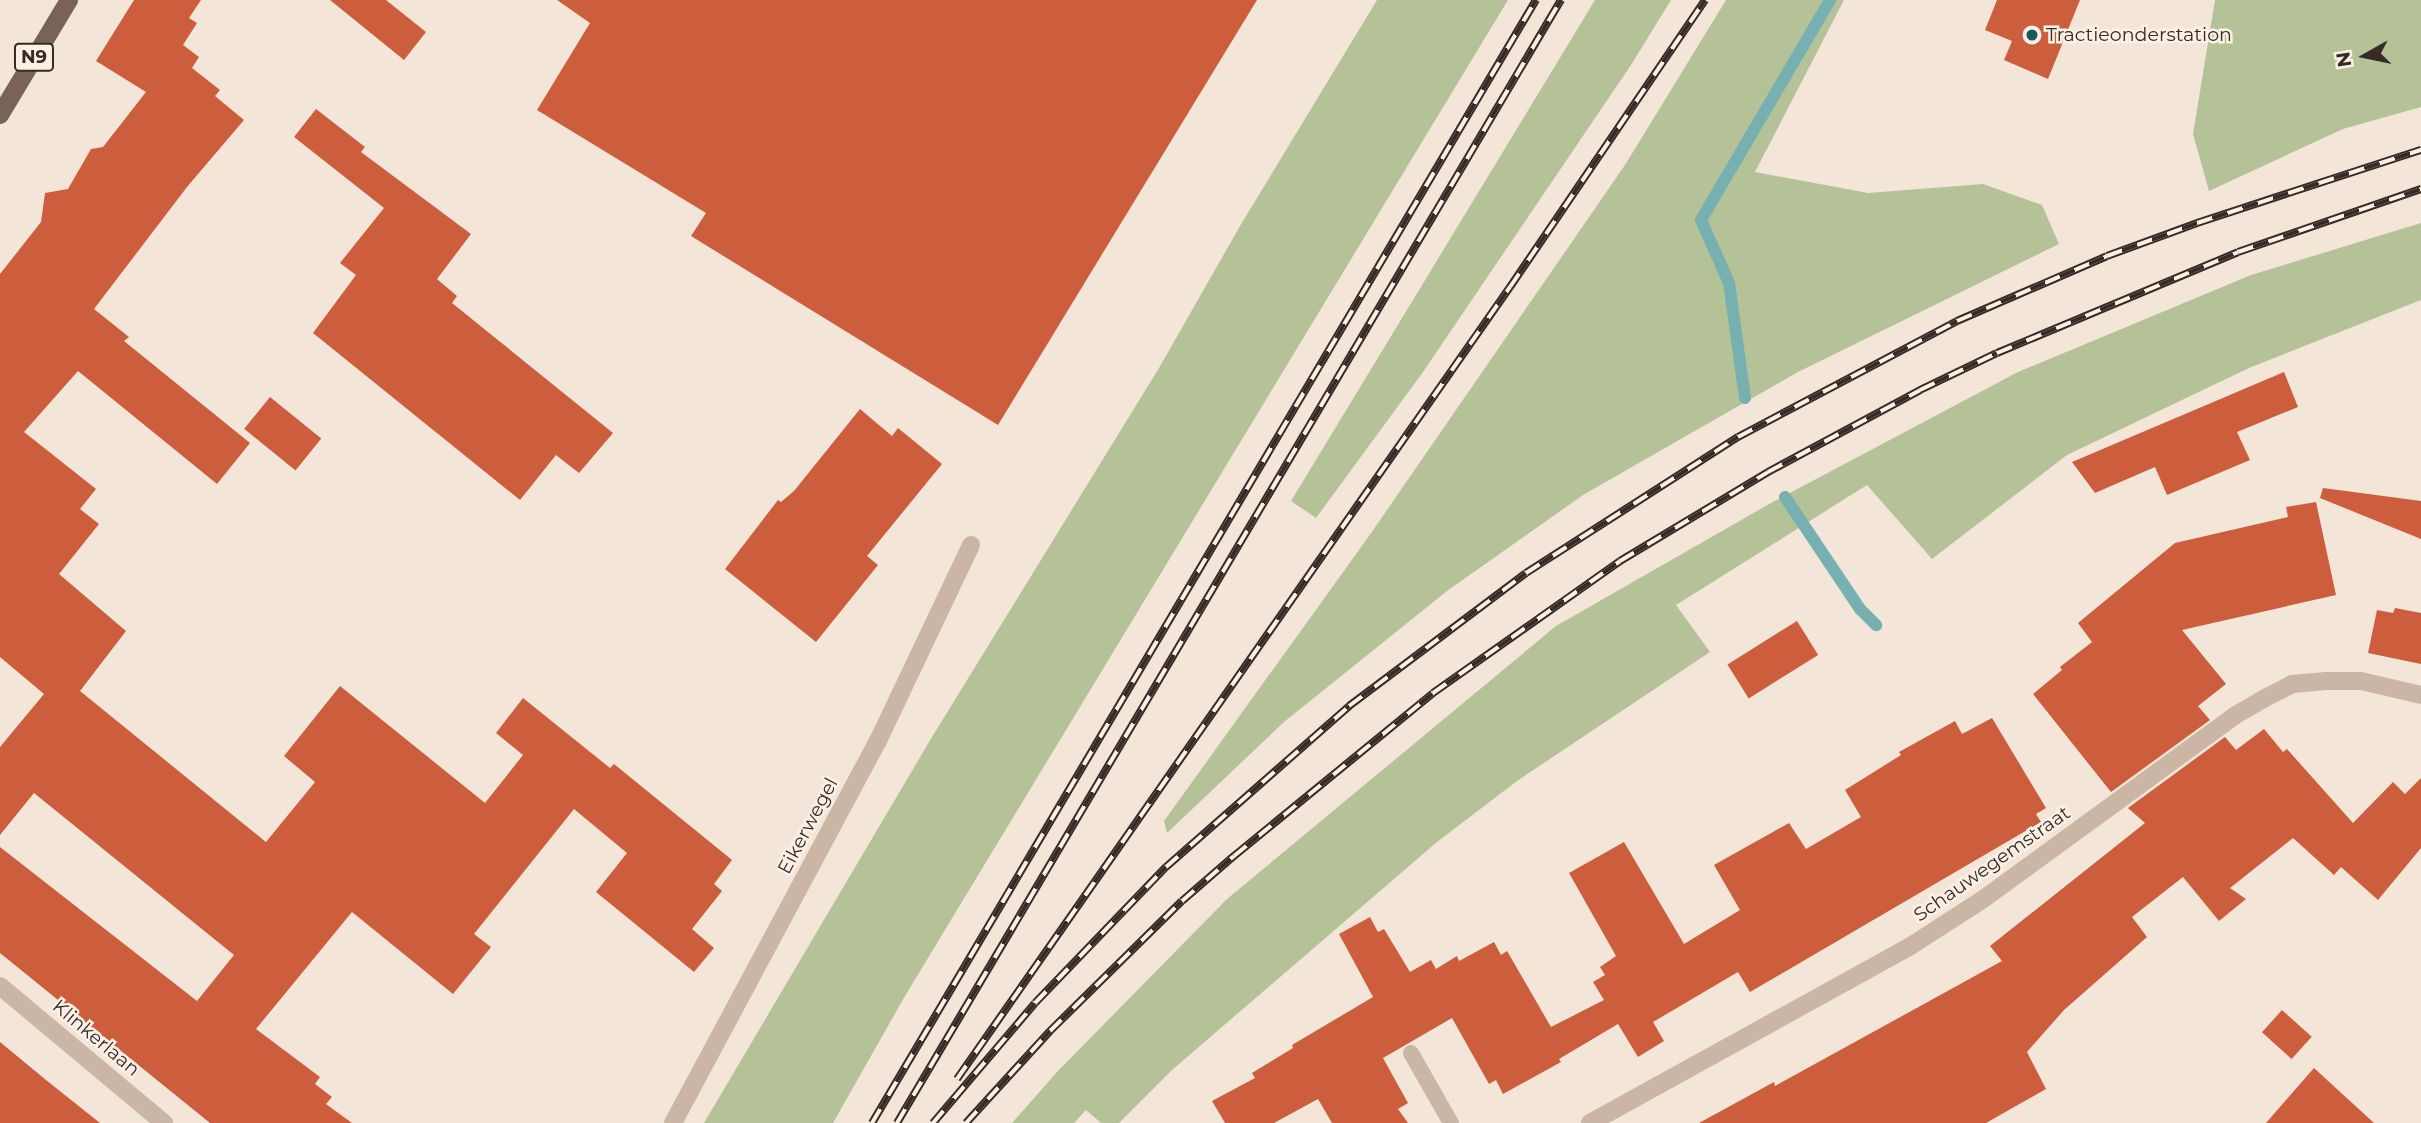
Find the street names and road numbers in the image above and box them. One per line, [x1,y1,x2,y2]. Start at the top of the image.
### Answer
road number: N9 [13,42,55,72]
street label: Eikerwegel [773,774,843,878]
street label: Schauwegemstraat [1909,801,2075,927]
street label: Klinkerlaan [48,995,144,1081]

